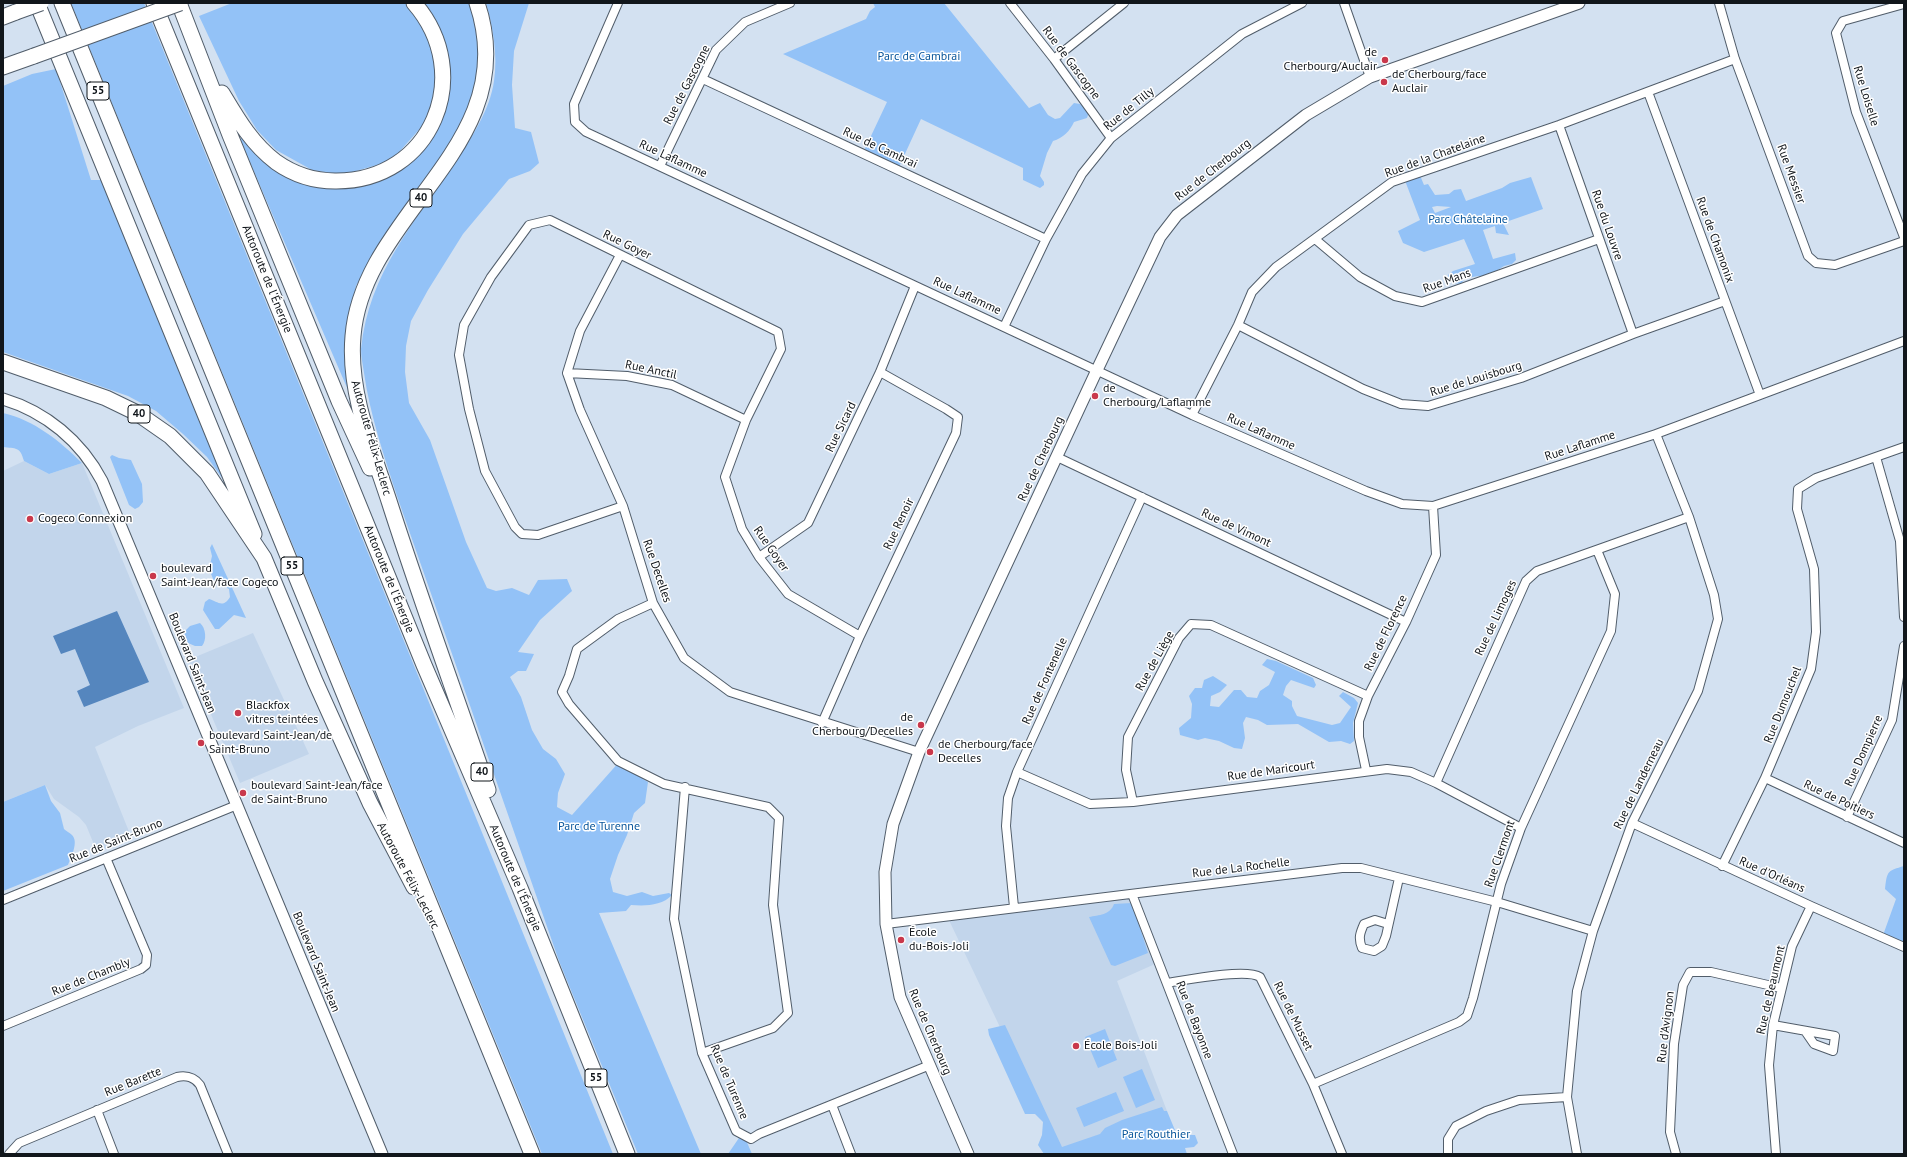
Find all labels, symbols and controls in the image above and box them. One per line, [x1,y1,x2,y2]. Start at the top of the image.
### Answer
street label: Rue de Gascogne [1039,24,1103,102]
street label: Rue de Gascogne [661,43,713,127]
place label: de Cherbourg/Auclair [1284,46,1377,74]
park label: Parc de Cambrai [878,50,960,64]
marker: de Cherbourg/Auclair [1380,55,1390,65]
street label: Rue Loiselle [1850,64,1882,128]
place label: de Cherbourg/face Auclair [1392,68,1487,96]
marker: de Cherbourg/face Auclair [1379,77,1389,87]
road number: 55 [87,82,109,100]
street label: Rue de Tilly [1101,84,1157,134]
street label: Rue de Cambrai [840,124,920,172]
street label: Rue de la Chatelaine [1383,131,1487,181]
street label: Rue de Cherbourg [1172,136,1254,204]
street label: Rue Laflamme [637,137,709,181]
street label: Rue Messier [1774,142,1808,206]
street label: Rue du Louvre [1588,188,1626,262]
road number: 40 [410,189,432,207]
street label: Rue de Chamonix [1693,195,1737,285]
park label: Parc Châtelaine [1428,213,1508,227]
street label: Autoroute de l'Énergie [239,223,295,335]
street label: Rue Goyer [600,227,654,263]
street label: Rue Mans [1421,266,1473,296]
street label: Rue Laflamme [931,274,1003,318]
street label: Rue Anctil [624,357,678,383]
street label: Rue de Louisbourg [1428,358,1524,400]
street label: Autoroute Félix-Leclerc [348,379,394,497]
place label: de Cherbourg/Laflamme [1103,382,1211,410]
marker: de Cherbourg/Laflamme [1090,391,1100,401]
street label: Rue Sicard [823,399,859,455]
road number: 40 [128,405,150,423]
street label: Rue Laflamme [1225,411,1297,453]
street label: Rue de Cherbourg [1015,414,1067,504]
street label: Rue Laflamme [1543,428,1617,464]
street label: Rue Renoir [881,496,917,552]
street label: Rue de Vimont [1199,506,1273,550]
place label: Cogeco Connexion [38,512,132,526]
marker: Cogeco Connexion [25,514,35,524]
street label: Autoroute de l'Énergie [361,523,417,635]
street label: Rue Goyer [750,524,792,574]
street label: Rue Decelles [639,537,675,605]
road number: 55 [281,557,303,575]
place label: boulevard Saint-Jean/face Cogeco [161,562,279,590]
marker: boulevard Saint-Jean/face Cogeco [148,571,158,581]
street label: Rue de Limoges [1472,578,1520,658]
street label: Rue de Florence [1361,593,1411,673]
street label: Boulevard Saint-Jean [165,611,219,715]
street label: Rue de Liège [1133,628,1177,694]
street label: Rue de Fontenelle [1019,635,1071,727]
street label: Rue Dumouchel [1761,665,1805,745]
place label: Blackfox vitres teintées [246,699,318,727]
marker: Blackfox vitres teintées [233,708,243,718]
place label: de Cherbourg/Decelles [812,711,913,739]
street label: Rue Dompierre [1842,713,1886,789]
marker: de Cherbourg/Decelles [916,720,926,730]
place label: boulevard Saint-Jean/de Saint-Bruno [209,729,332,757]
street label: Rue de Landerneau [1611,736,1667,832]
marker: boulevard Saint-Jean/de Saint-Bruno [196,738,206,748]
place label: de Cherbourg/face Decelles [938,738,1033,766]
marker: de Cherbourg/face Decelles [925,747,935,757]
street label: Rue de Maricourt [1227,758,1315,784]
road number: 40 [471,763,493,781]
street label: Rue de Poitiers [1801,777,1877,823]
place label: boulevard Saint-Jean/face de Saint-Bruno [251,779,383,807]
marker: boulevard Saint-Jean/face de Saint-Bruno [238,788,248,798]
street label: Rue de Saint-Bruno [67,816,165,866]
street label: Rue Clermont [1482,819,1518,889]
street label: Autoroute Félix-Leclerc [374,820,442,932]
park label: Parc de Turenne [558,820,640,834]
street label: Autoroute de l'Énergie [486,822,544,934]
street label: Rue d'Orléans [1737,854,1807,896]
street label: Rue de La Rochelle [1192,855,1290,881]
street label: Boulevard Saint-Jean [289,910,343,1014]
place label: École du-Bois-Joli [909,926,969,954]
marker: École du-Bois-Joli [896,935,906,945]
street label: Rue de Beaumont [1754,944,1788,1036]
street label: Rue de Chambly [50,955,132,999]
street label: Rue de Bayonne [1172,979,1216,1061]
street label: Rue de Musset [1270,979,1316,1053]
street label: Rue de Cherbourg [905,987,955,1077]
street label: Rue d'Avignon [1654,990,1678,1064]
place label: École Bois-Joli [1084,1039,1157,1053]
marker: École Bois-Joli [1071,1041,1081,1051]
street label: Rue de Turenne [707,1042,751,1122]
street label: Rue Barette [102,1064,164,1100]
road number: 55 [585,1069,607,1087]
park label: Parc Routhier [1122,1128,1190,1142]

